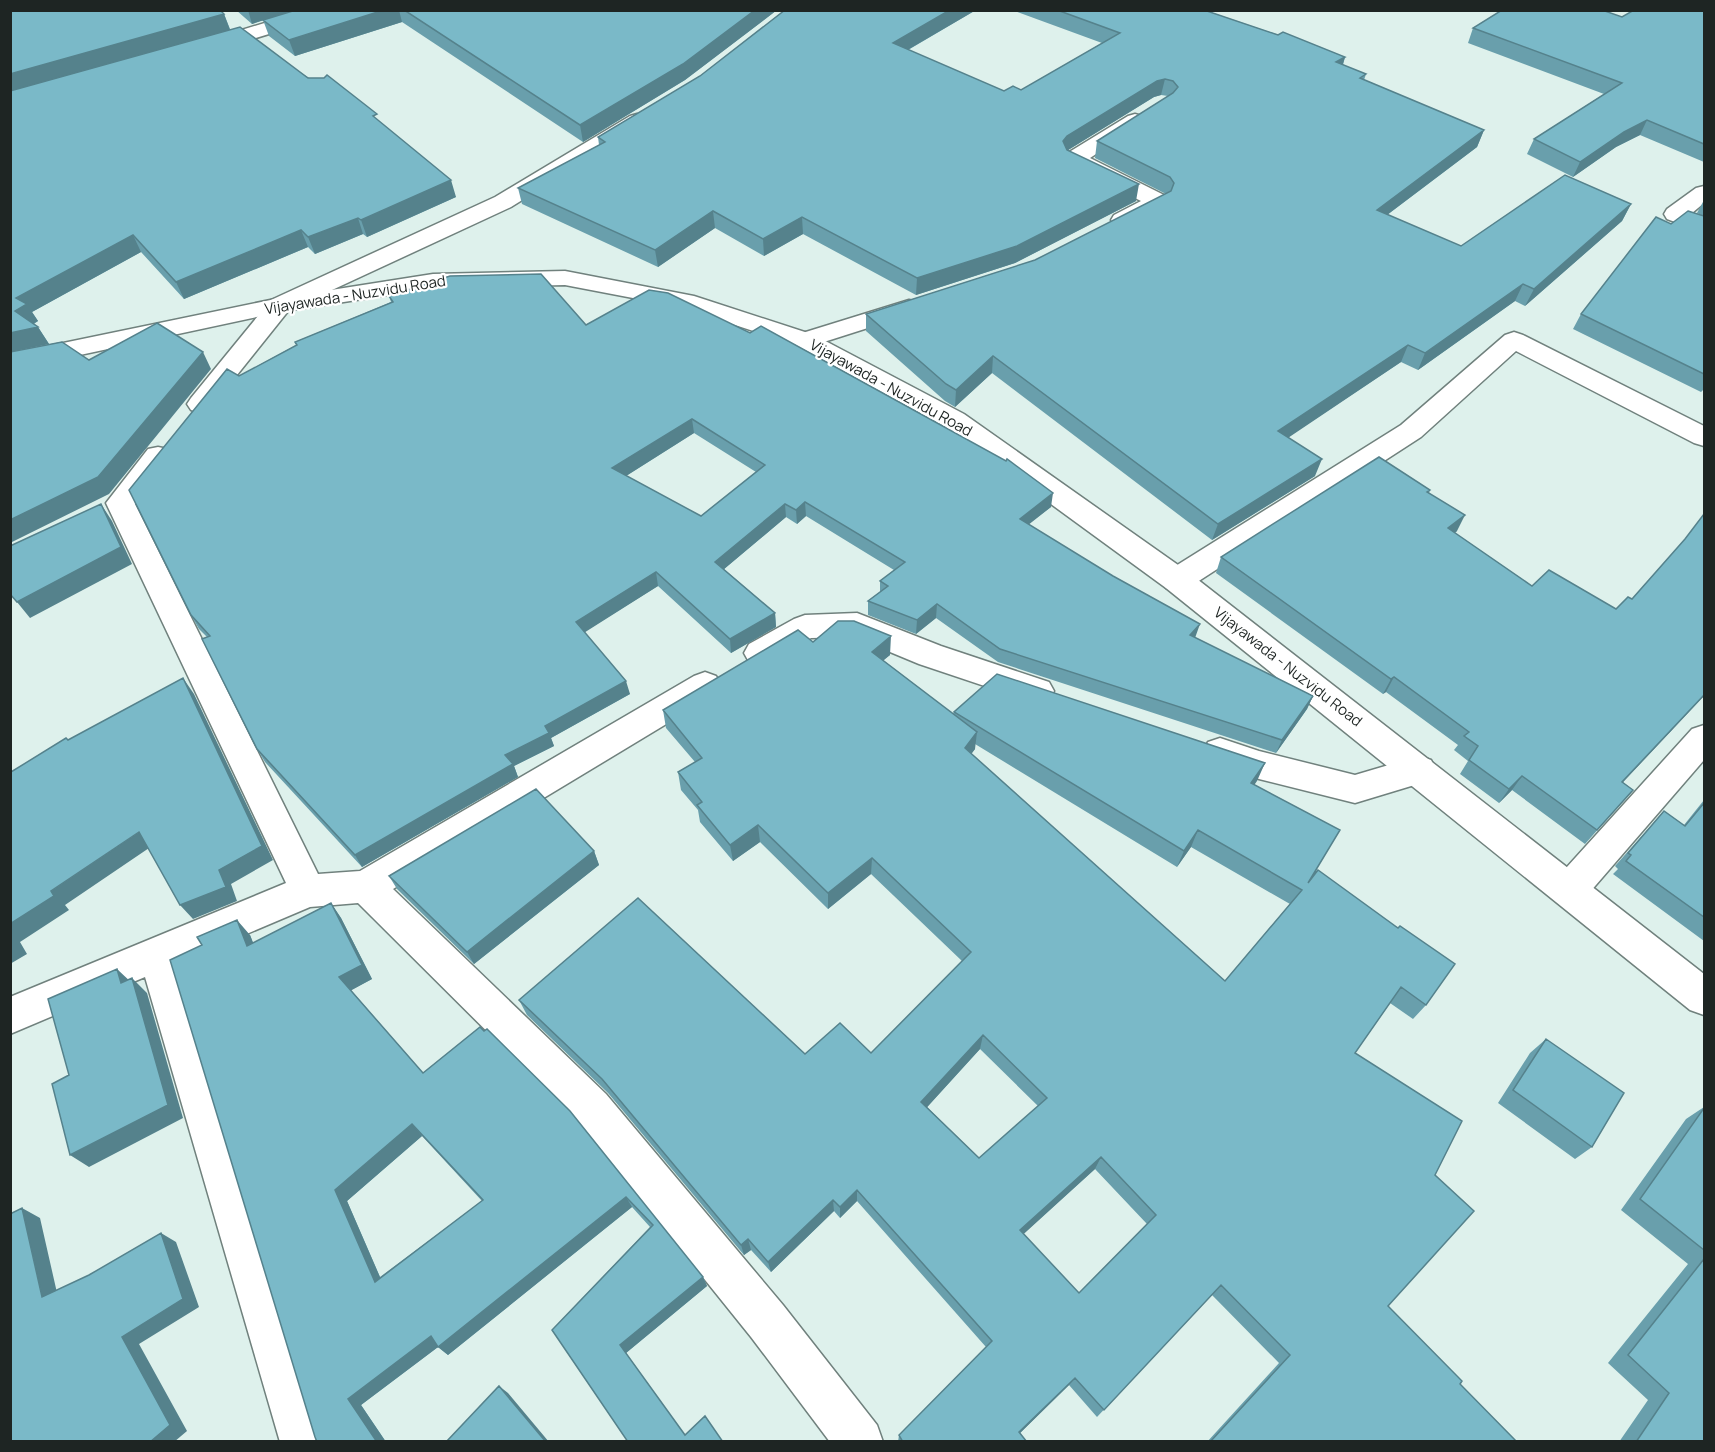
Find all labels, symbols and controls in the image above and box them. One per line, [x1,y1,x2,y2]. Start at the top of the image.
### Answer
street label: Vijayawada - Nuzvidu Road [263,270,447,319]
street label: Vijayawada - Nuzvidu Road [806,334,976,441]
street label: Vijayawada - Nuzvidu Road [1210,602,1367,731]

